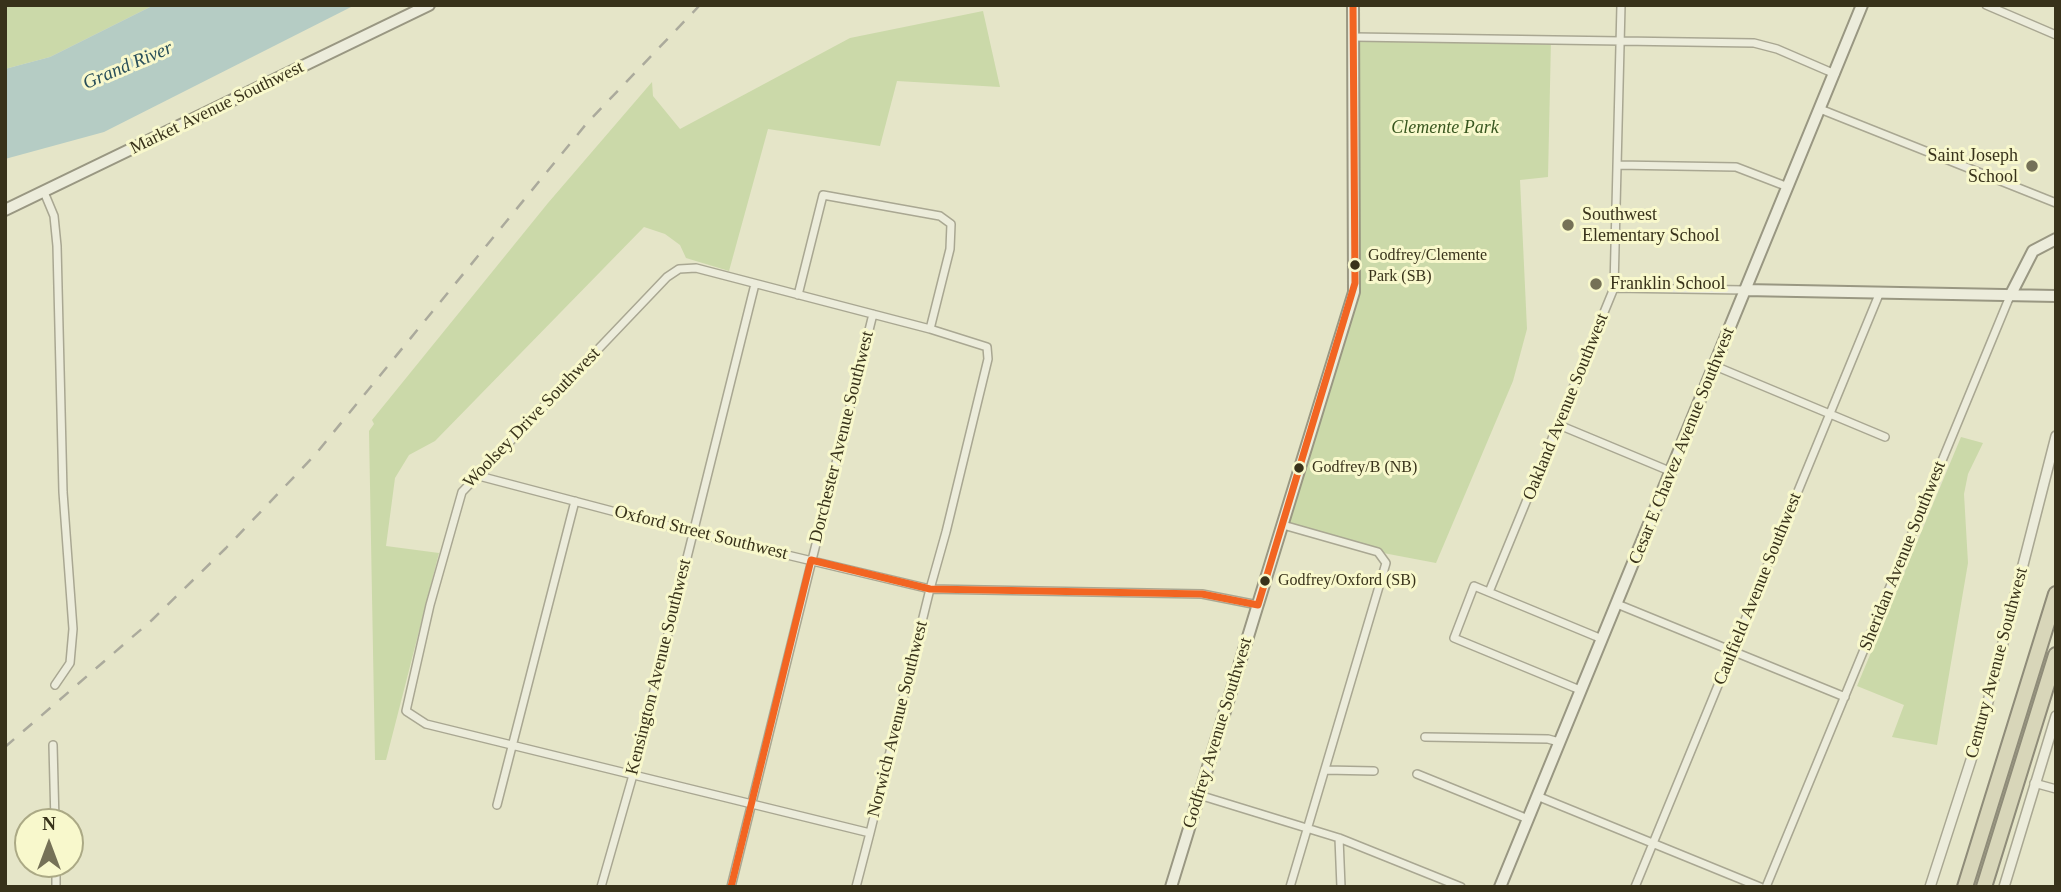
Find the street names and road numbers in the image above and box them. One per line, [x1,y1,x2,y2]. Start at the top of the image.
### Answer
street label: Market Avenue Southwest [127,57,307,159]
street label: Oakland Avenue Southwest [1519,310,1613,504]
street label: Cesar E Chavez Avenue Southwest [1624,324,1740,568]
street label: Dorchester Avenue Southwest [805,329,879,545]
street label: Woolsey Drive Southwest [459,343,605,493]
street label: Sheridan Avenue Southwest [1855,458,1951,654]
street label: Caulfield Avenue Southwest [1709,490,1807,688]
street label: Oxford Street Southwest [612,501,790,565]
street label: Kensington Avenue Southwest [622,557,696,777]
street label: Century Avenue Southwest [1961,565,2033,761]
street label: Norwich Avenue Southwest [863,619,933,819]
street label: Godfrey Avenue Southwest [1179,635,1257,831]

